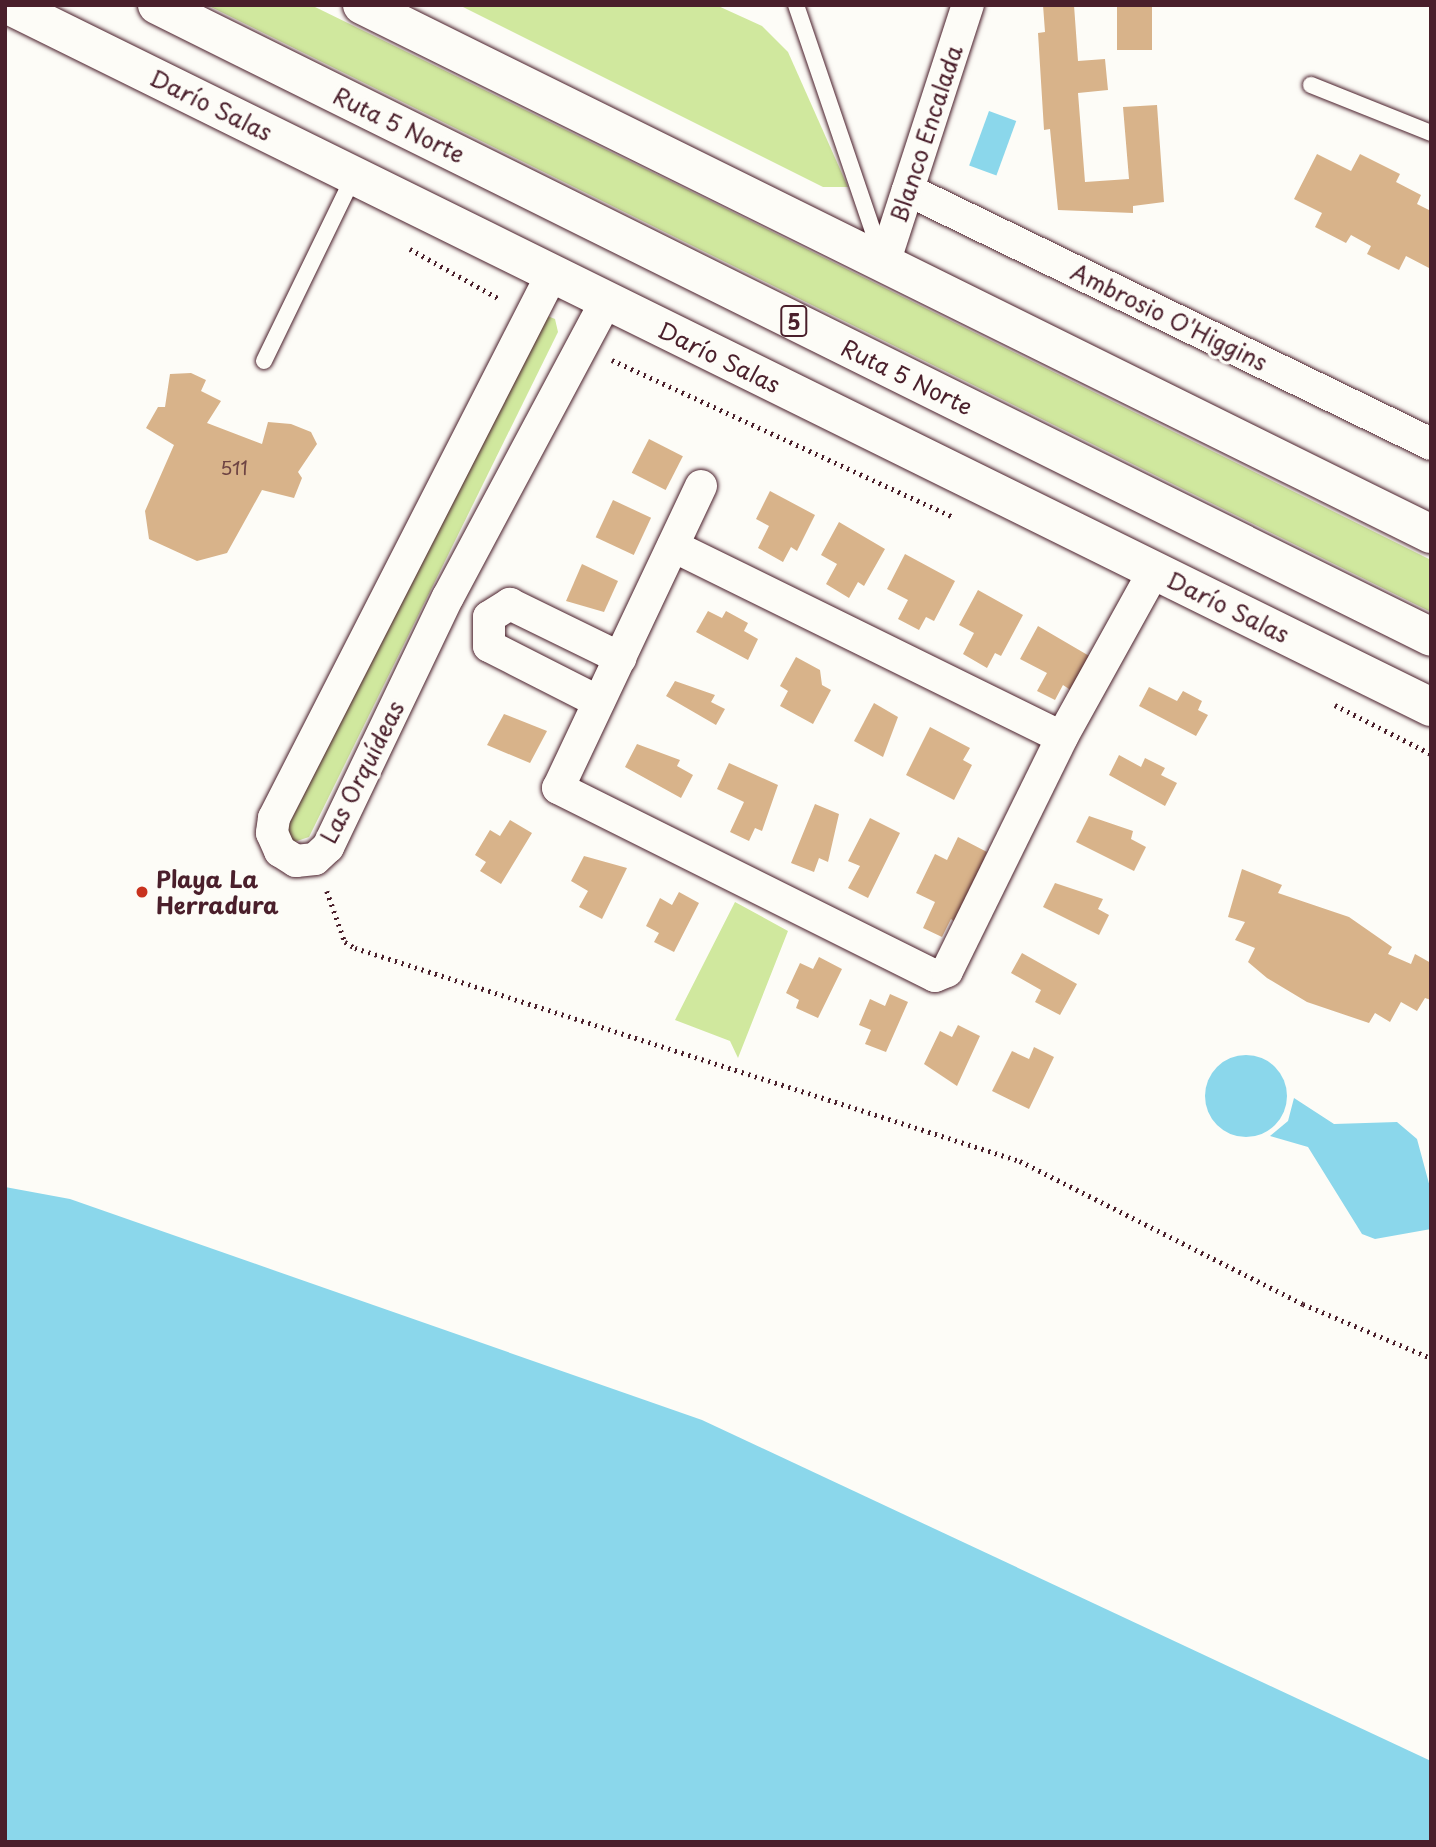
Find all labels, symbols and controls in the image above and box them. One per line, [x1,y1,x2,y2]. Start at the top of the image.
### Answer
street label: Blanco Encalada [884,42,968,226]
street label: Darío Salas [145,63,277,147]
street label: Ruta 5 Norte [328,81,470,169]
street label: Ambrosio O'Higgins [1067,258,1271,376]
road number: 5 [780,304,808,338]
street label: Darío Salas [653,315,785,399]
street label: Ruta 5 Norte [836,333,978,421]
house number: 511 [220,457,248,479]
street label: Darío Salas [1162,565,1294,649]
street label: Las Orquídeas [314,695,410,849]
place label: Playa La Herradura [156,865,279,919]
marker: Playa La Herradura [134,884,150,900]

